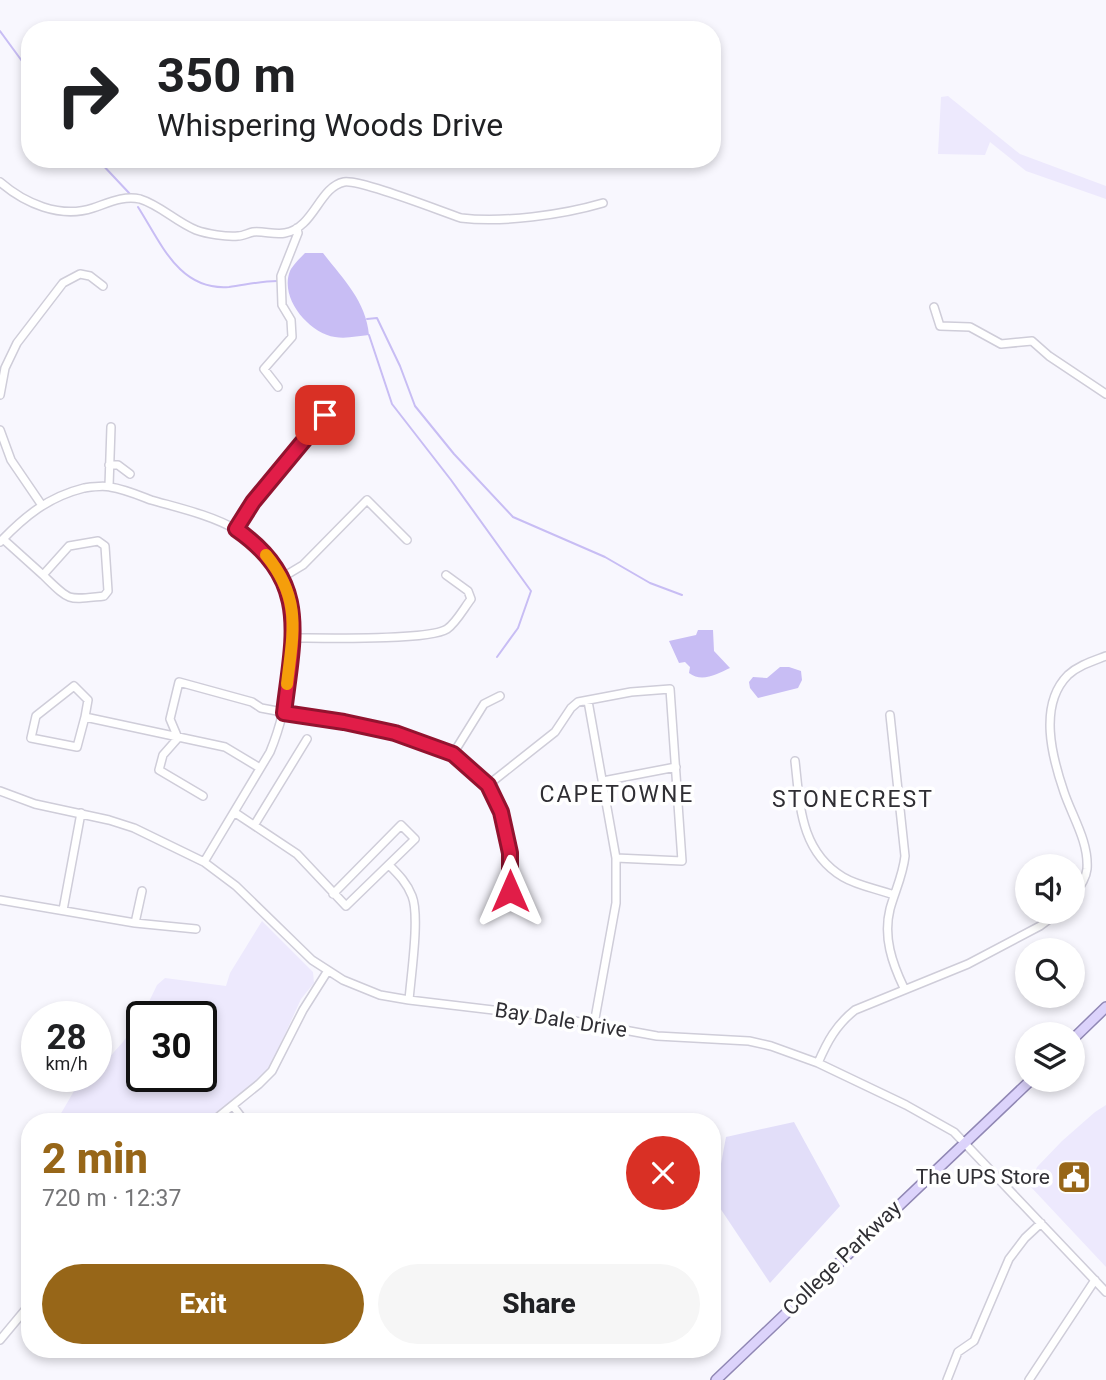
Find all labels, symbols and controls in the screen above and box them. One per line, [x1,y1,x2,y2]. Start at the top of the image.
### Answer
text: 350 m [157,47,296,104]
icon: right [42,49,133,140]
text: Whispering Woods Drive [157,106,503,144]
pin [295,385,355,445]
icon: arrive [306,396,344,434]
district label: CAPETOWNE [540,781,694,808]
district label: STONECREST [772,786,934,813]
position arrow [473,854,547,928]
map controls [1015,854,1085,1092]
button: sound [1015,854,1085,924]
button: search [1015,938,1085,1008]
street label: Bay Dale Drive [493,998,629,1042]
speed limit sign: 30 [126,1001,217,1092]
text: 28 [46,1017,87,1058]
button: layers [1015,1022,1085,1092]
text: km/h [45,1053,88,1074]
text: 2 min [42,1134,148,1183]
button: close [626,1136,700,1210]
public building icon: The UPS Store [1055,1158,1093,1196]
place label: The UPS Store [916,1165,1050,1189]
text: 720 m · 12:37 [42,1185,181,1212]
street label: College Parkway [778,1196,906,1320]
button: Exit [42,1264,364,1344]
button: Share [378,1264,700,1344]

